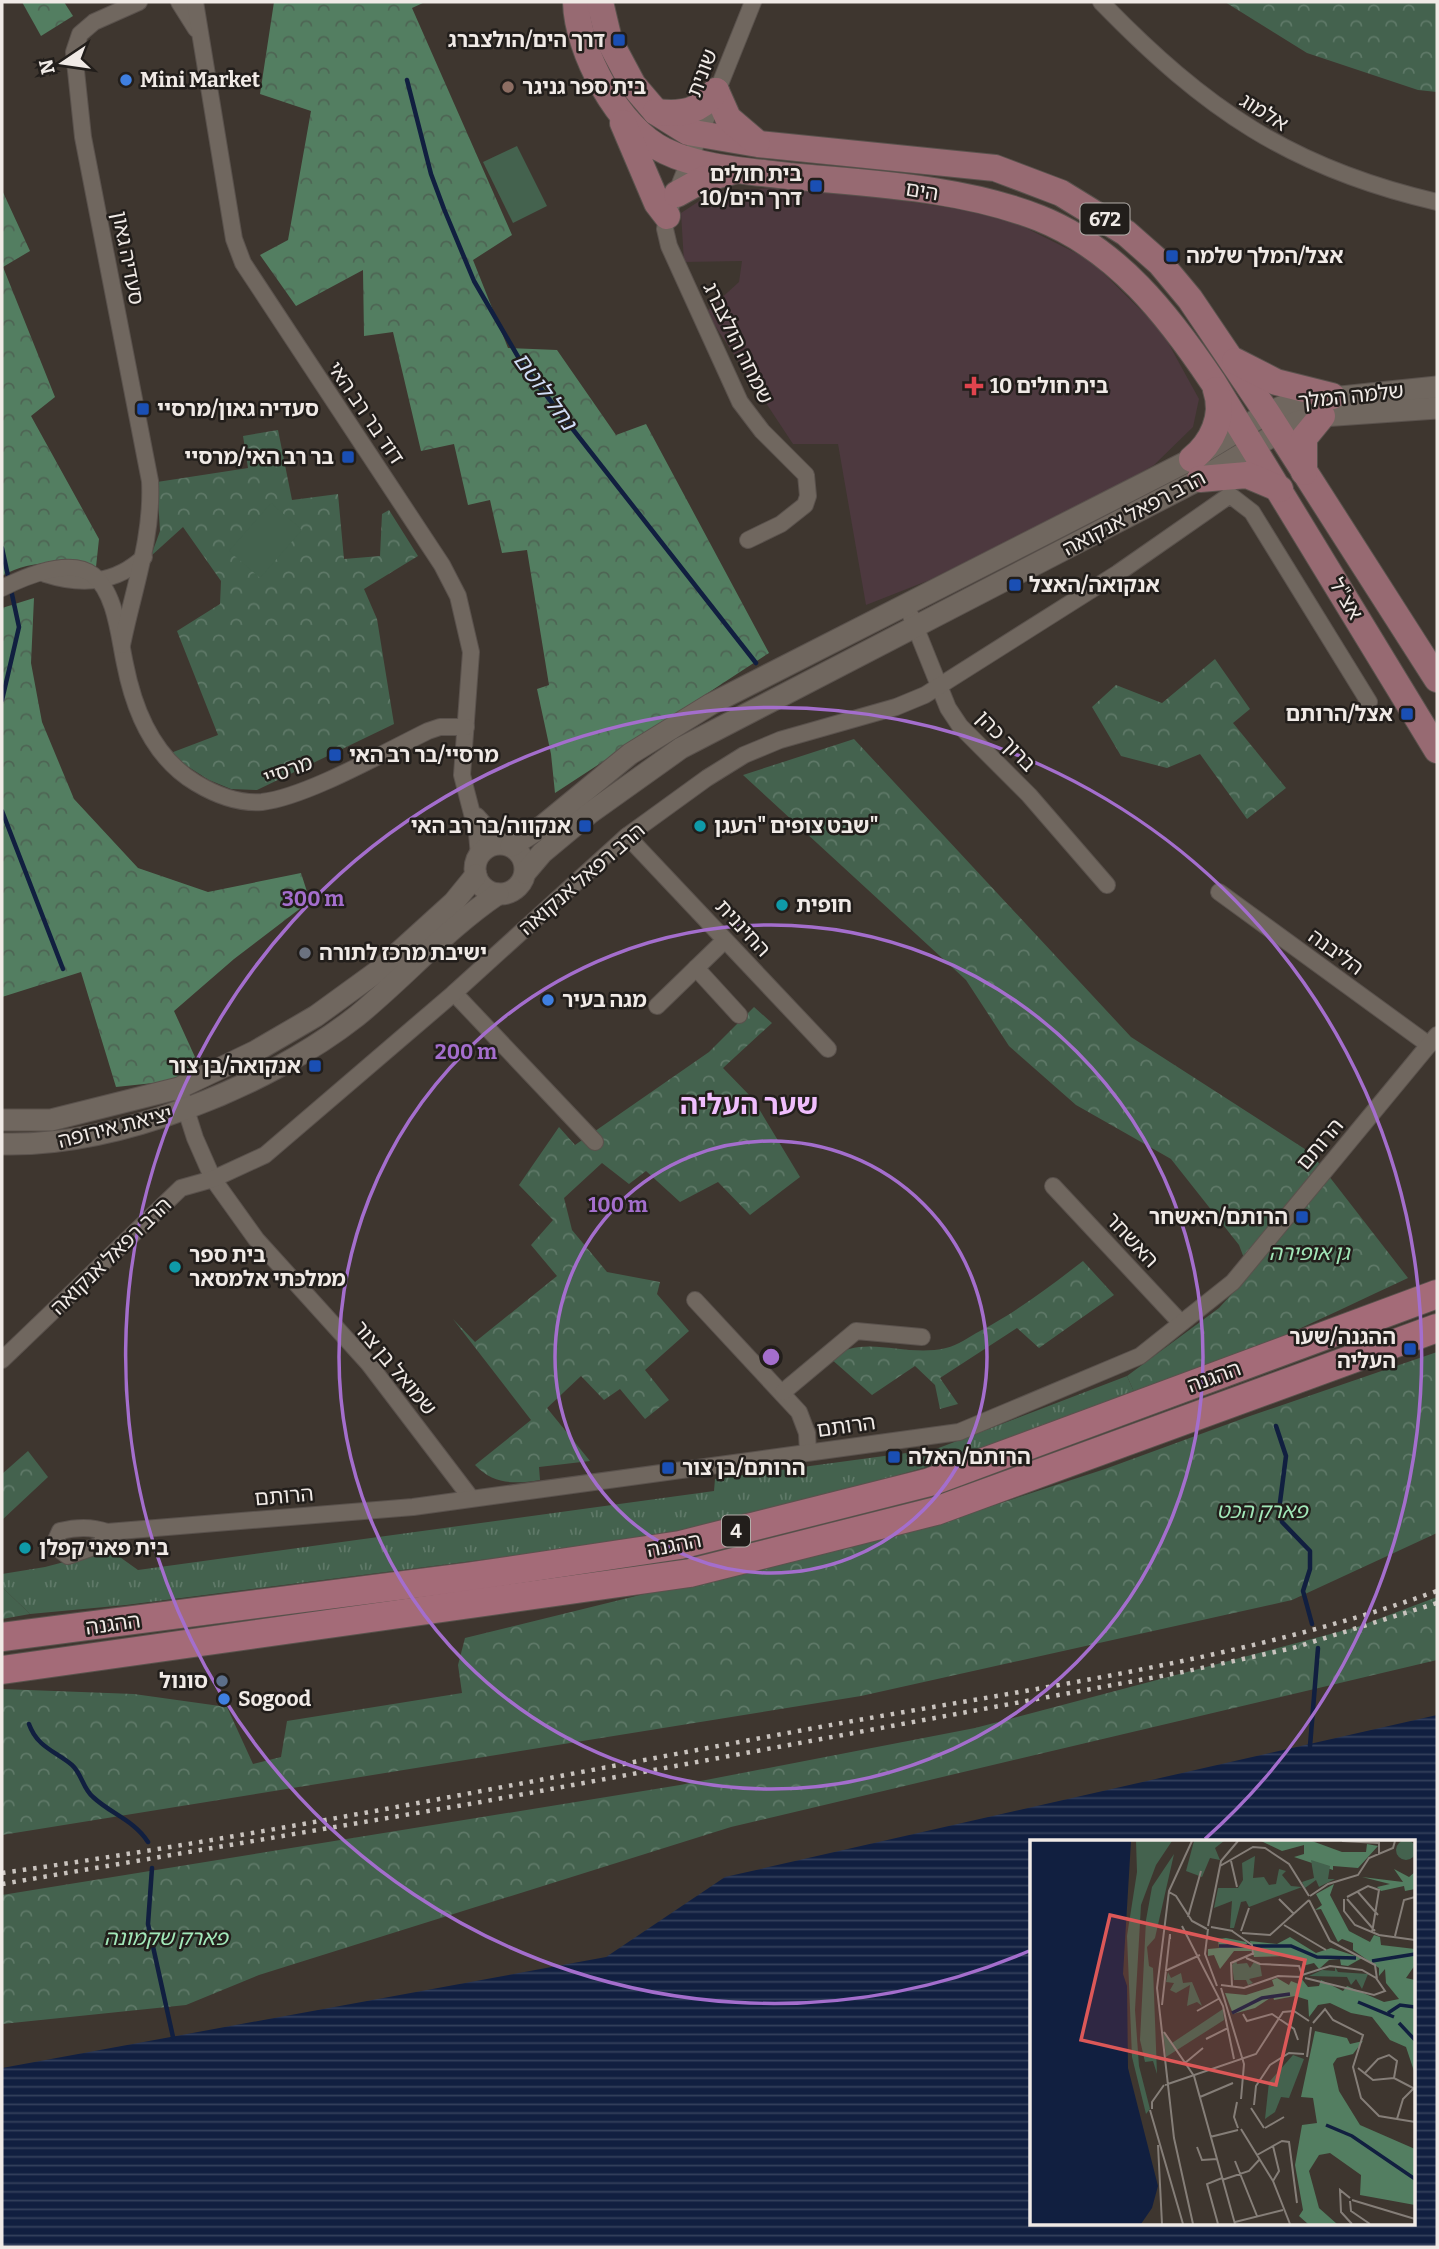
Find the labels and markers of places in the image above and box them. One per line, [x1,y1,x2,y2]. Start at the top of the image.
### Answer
place label: דרך הים/הולצברג [448,27,605,53]
marker: דרך הים/הולצברג [611,32,627,48]
place label: Mini Market [140,67,261,93]
marker: Mini Market [118,72,134,88]
place label: בית ספר גניגר [522,74,646,100]
marker: בית ספר גניגר [500,79,516,95]
place label: בית חולים 10/דרך הים [700,161,802,211]
marker: בית חולים 10/דרך הים [808,178,824,194]
place label: אצל/המלך שלמה [1186,243,1344,269]
marker: אצל/המלך שלמה [1164,248,1180,264]
place label: בית חולים 10 [990,373,1108,399]
marker: בית חולים 10 [964,376,984,396]
place label: סעדיה גאון/מרסיי [157,396,319,422]
marker: סעדיה גאון/מרסיי [135,401,151,417]
place label: בר רב האי/מרסיי [184,444,334,470]
marker: בר רב האי/מרסיי [340,449,356,465]
place label: אנקואה/האצל [1029,572,1160,598]
marker: אנקואה/האצל [1007,577,1023,593]
place label: אצל/הרותם [1285,701,1393,727]
marker: אצל/הרותם [1399,706,1415,722]
place label: מרסיי/בר רב האי [349,742,499,768]
marker: מרסיי/בר רב האי [327,747,343,763]
place label: אנקווה/בר רב האי [411,813,571,839]
place label: שבט צופים "העגן" [714,813,879,839]
marker: אנקווה/בר רב האי [577,818,593,834]
marker: שבט צופים "העגן" [692,818,708,834]
place label: חופית [796,892,852,918]
marker: חופית [774,897,790,913]
place label: ישיבת מרכז לתורה [319,940,487,966]
marker: ישיבת מרכז לתורה [297,945,313,961]
place label: מגה בעיר [562,987,647,1013]
marker: מגה בעיר [540,992,556,1008]
place label: אנקואה/בן צור [168,1053,301,1079]
marker: אנקואה/בן צור [307,1058,323,1074]
place label: הרותם/האשחר [1149,1204,1288,1230]
marker: הרותם/האשחר [1294,1209,1310,1225]
place label: בית ספר ממלכתי אלמסאר [189,1242,346,1292]
marker: בית ספר ממלכתי אלמסאר [167,1259,183,1275]
place label: ההגנה/שער העליה [1289,1324,1396,1374]
marker: ההגנה/שער העליה [1402,1341,1418,1357]
centre of rings [759,1345,783,1369]
place label: הרותם/האלה [908,1444,1031,1470]
marker: הרותם/האלה [886,1449,902,1465]
place label: הרותם/בן צור [682,1455,805,1481]
marker: הרותם/בן צור [660,1460,676,1476]
place label: בית פאני קפלן [39,1535,169,1561]
marker: בית פאני קפלן [17,1540,33,1556]
place label: סונול [159,1668,208,1694]
marker: סונול [214,1673,230,1689]
place label: Sogood [238,1686,312,1712]
marker: Sogood [216,1691,232,1707]

